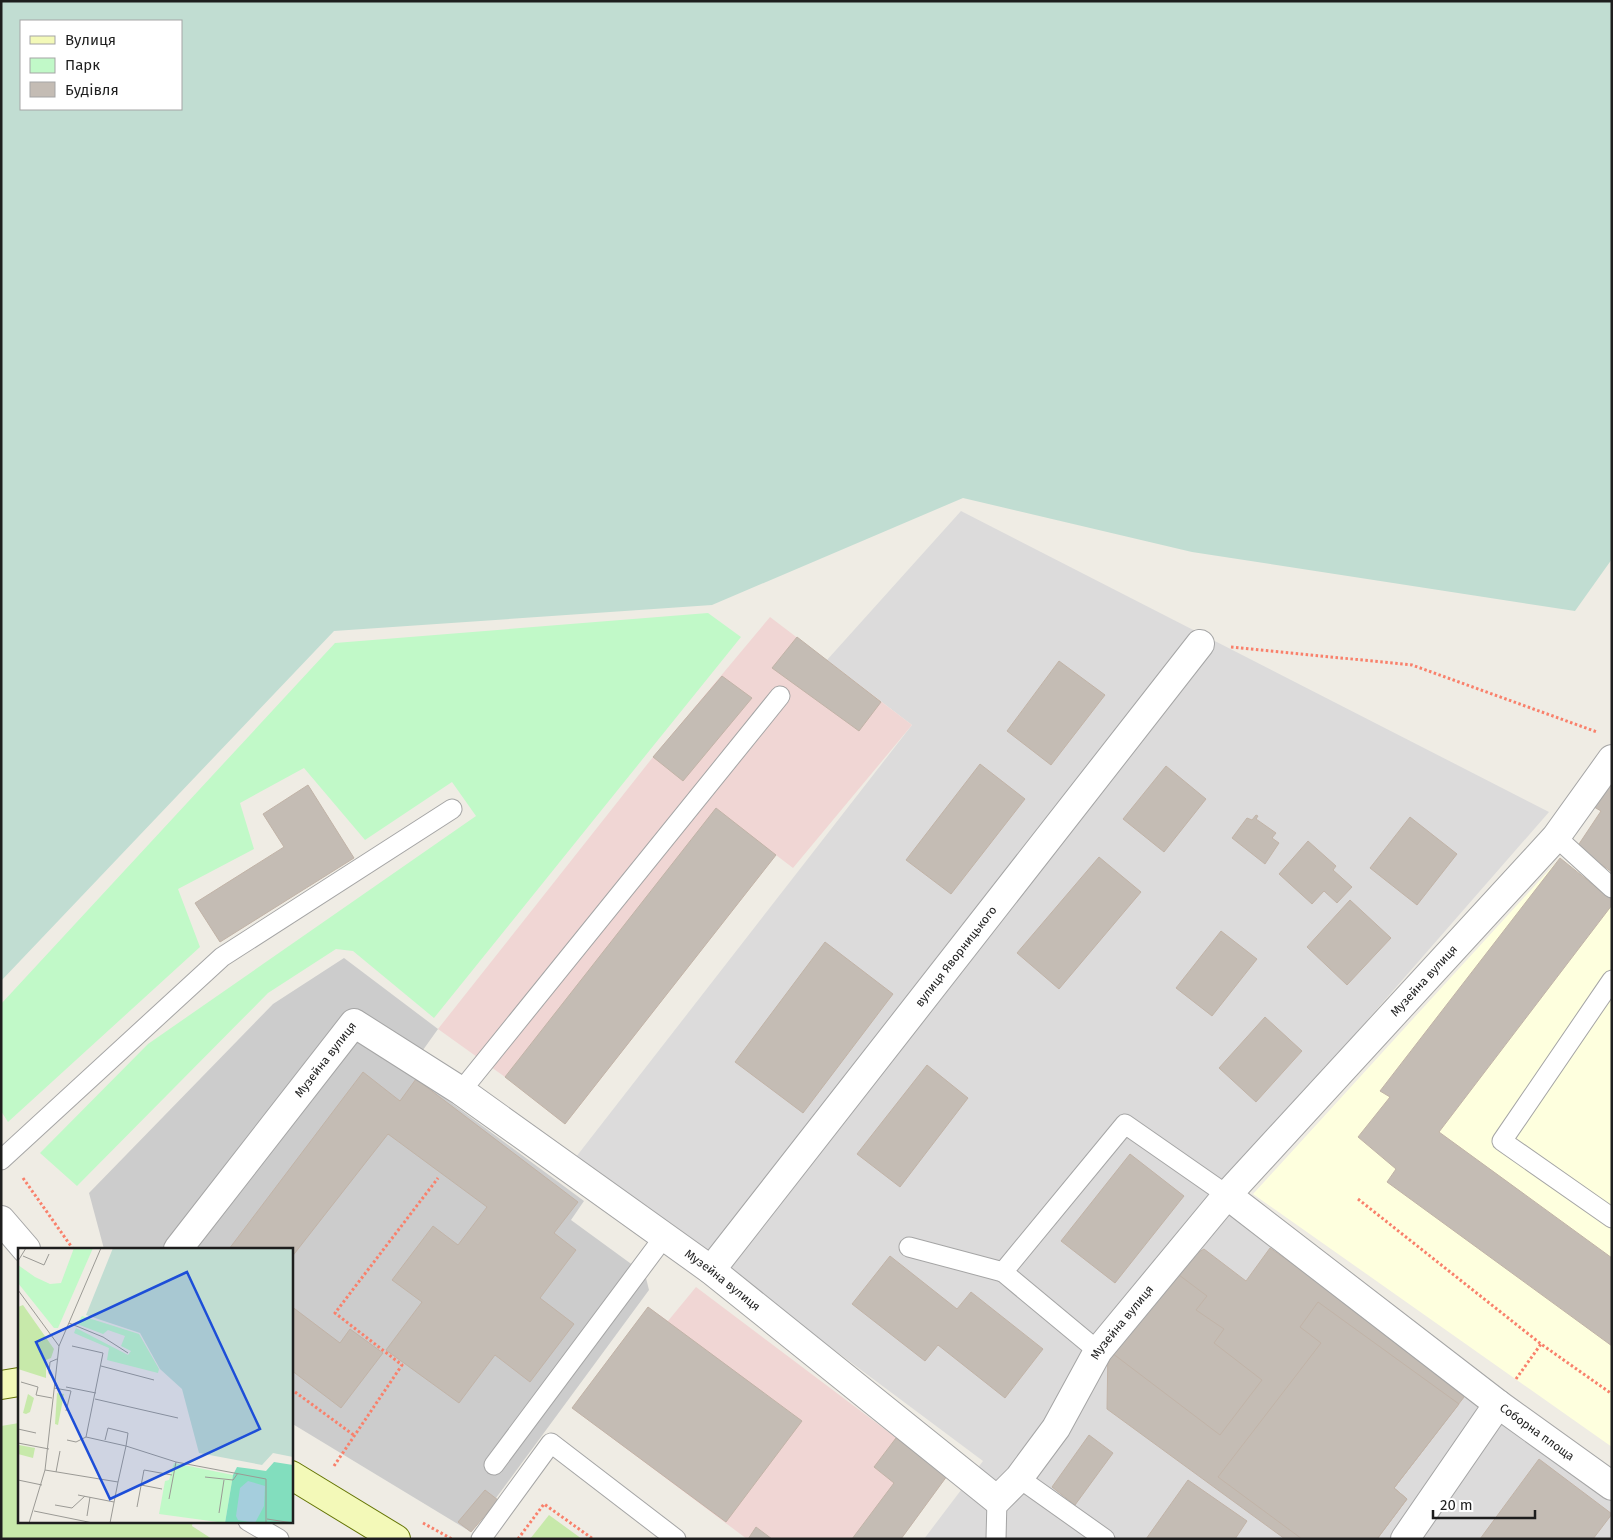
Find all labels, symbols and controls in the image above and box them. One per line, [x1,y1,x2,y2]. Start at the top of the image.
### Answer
legend [20,20,182,110]
text: Вулиця [65,31,116,49]
text: Парк [65,56,100,74]
text: Будівля [65,81,119,99]
street label: вулиця Яворницького [912,903,1000,1010]
street label: Музейна вулиця [1388,942,1460,1019]
street label: Музейна вулиця [292,1019,359,1100]
street label: Музейна вулиця [682,1246,763,1314]
inset map [18,1248,292,1522]
street label: Музейна вулиця [1088,1282,1156,1362]
street label: Соборна площа [1497,1401,1577,1464]
scale bar [1433,1488,1536,1520]
text: 20 m [1440,1496,1473,1514]

